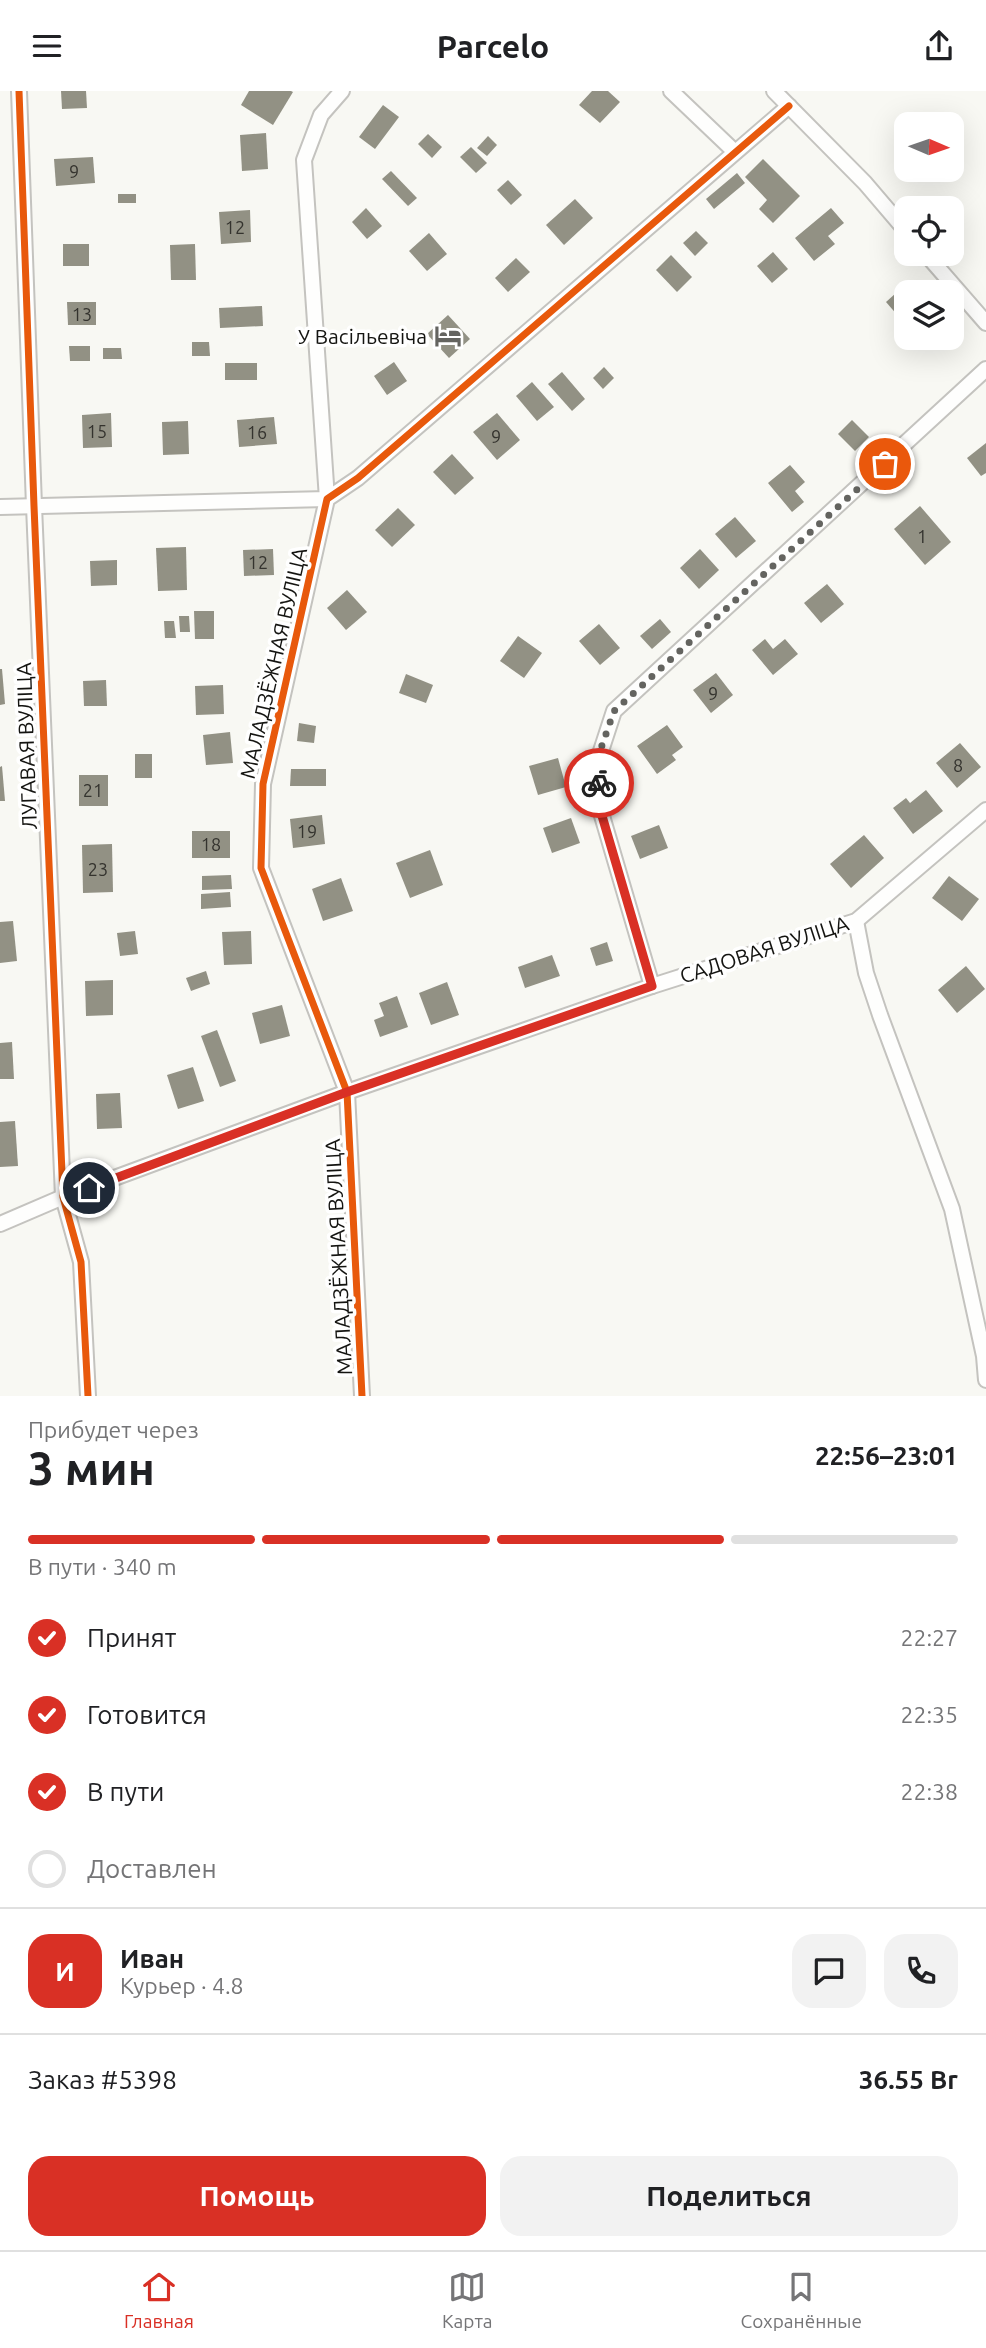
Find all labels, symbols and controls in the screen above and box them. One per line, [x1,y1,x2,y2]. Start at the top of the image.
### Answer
icon: menu [28,27,66,65]
icon: share [920,27,958,65]
text: Parcelo [437,28,549,64]
north arrow [894,112,964,182]
map controls [894,112,964,350]
house number: 9 [69,161,79,181]
button: locate [894,196,964,266]
house number: 12 [225,217,245,237]
button: layers [894,280,964,350]
house number: 13 [72,304,92,324]
hotel icon: У Васільевіча [433,321,463,351]
place label: У Васільевіча [298,324,427,348]
house number: 15 [87,421,107,441]
house number: 16 [247,422,267,442]
house number: 9 [491,426,501,446]
pin [855,434,915,494]
icon: bag [866,445,904,483]
house number: 1 [917,526,927,546]
street label: МАЛАДЗЁЖНАЯ ВУЛІЦА [235,545,311,781]
house number: 12 [248,552,268,572]
street label: ЛУГАВАЯ ВУЛІЦА [11,662,41,830]
house number: 9 [708,683,718,703]
courier [564,748,634,818]
house number: 8 [953,755,963,775]
icon: bike [580,764,618,802]
house number: 21 [83,780,103,800]
house number: 19 [297,821,317,841]
house number: 18 [201,834,221,854]
house number: 23 [88,859,108,879]
street label: САДОВАЯ ВУЛІЦА [677,910,852,988]
street label: МАЛАДЗЁЖНАЯ ВУЛІЦА [320,1138,356,1376]
pin [59,1158,119,1218]
icon: home [70,1169,108,1207]
text: Прибудет через [28,1417,199,1442]
text: 22:56–23:01 [815,1441,958,1470]
text: 3 мин [28,1442,155,1494]
text: В пути · 340 m [28,1554,177,1579]
icon: check [28,1619,66,1657]
text: Принят [87,1623,176,1652]
text: 22:27 [900,1625,958,1650]
icon: check [28,1696,66,1734]
text: Готовится [87,1700,207,1729]
text: 22:35 [900,1702,958,1727]
icon: check [28,1773,66,1811]
text: В пути [87,1777,164,1806]
text: 22:38 [900,1779,958,1804]
text: Доставлен [87,1854,217,1883]
button: chat [792,1934,866,2008]
button: phone [884,1934,958,2008]
text: Иван [120,1944,184,1973]
text: И [55,1957,75,1986]
text: Курьер · 4.8 [120,1973,244,1998]
text: Заказ #5398 [28,2065,177,2094]
text: 36.55 Br [859,2065,958,2094]
button: Помощь [28,2156,486,2236]
button: Поделиться [500,2156,958,2236]
tab: Главная [124,2268,194,2332]
tab: Карта [442,2268,493,2332]
tab: Сохранённые [741,2268,862,2332]

